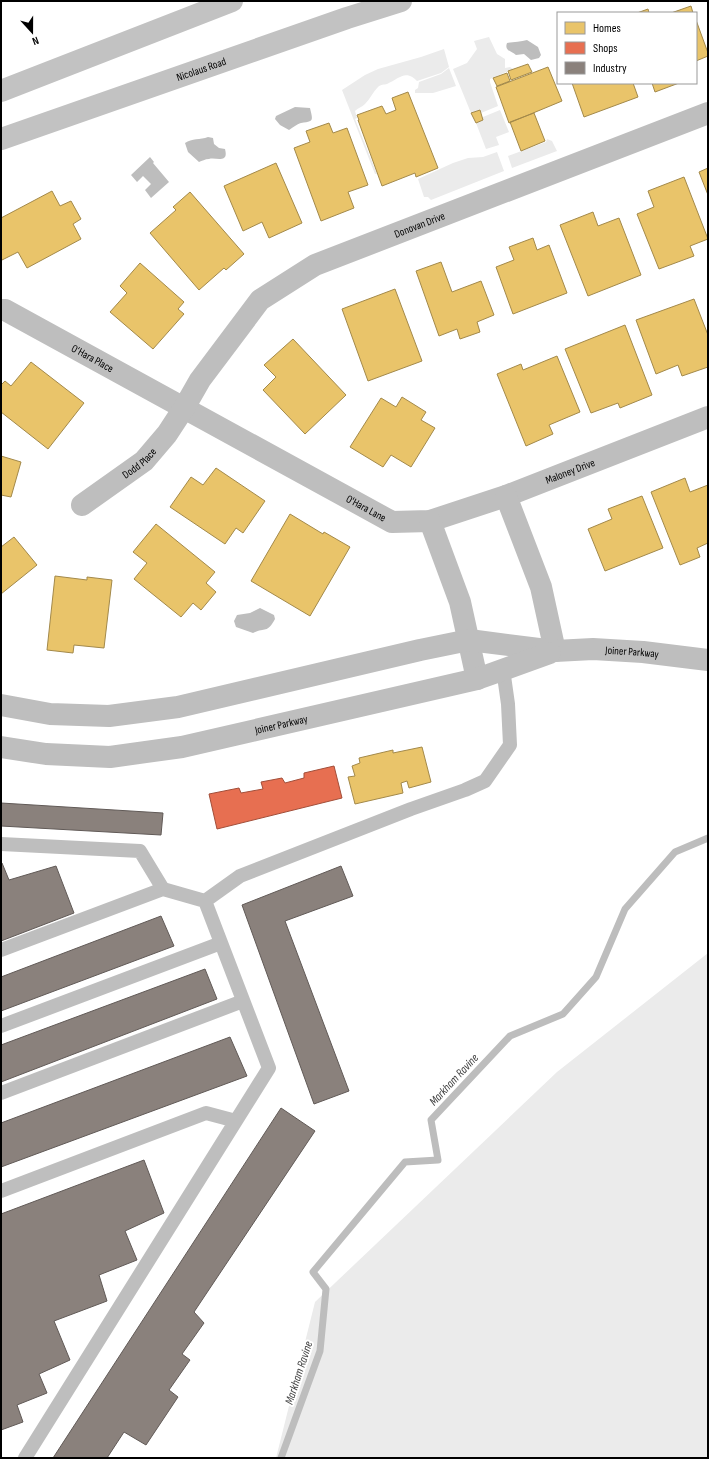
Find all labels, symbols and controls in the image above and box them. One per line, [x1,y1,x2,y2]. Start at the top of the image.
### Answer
north arrow [12,12,52,52]
legend [557,12,697,84]
text: Homes [593,21,621,36]
text: N [30,34,40,48]
text: Shops [593,41,618,56]
street label: Nicolaus Road [175,54,228,84]
text: Industry [593,61,627,76]
street label: Donovan Drive [392,209,447,240]
street label: O’Hara Place [69,341,116,375]
street label: Dodd Place [120,445,159,481]
street label: Maloney Drive [544,455,596,486]
street label: O'Hara Lane [344,492,389,524]
street label: Joiner Parkway [604,643,660,660]
street label: Joiner Parkway [253,712,309,737]
water label: Markham Ravine [426,1051,482,1109]
water label: Markham Ravine [282,1339,316,1407]

